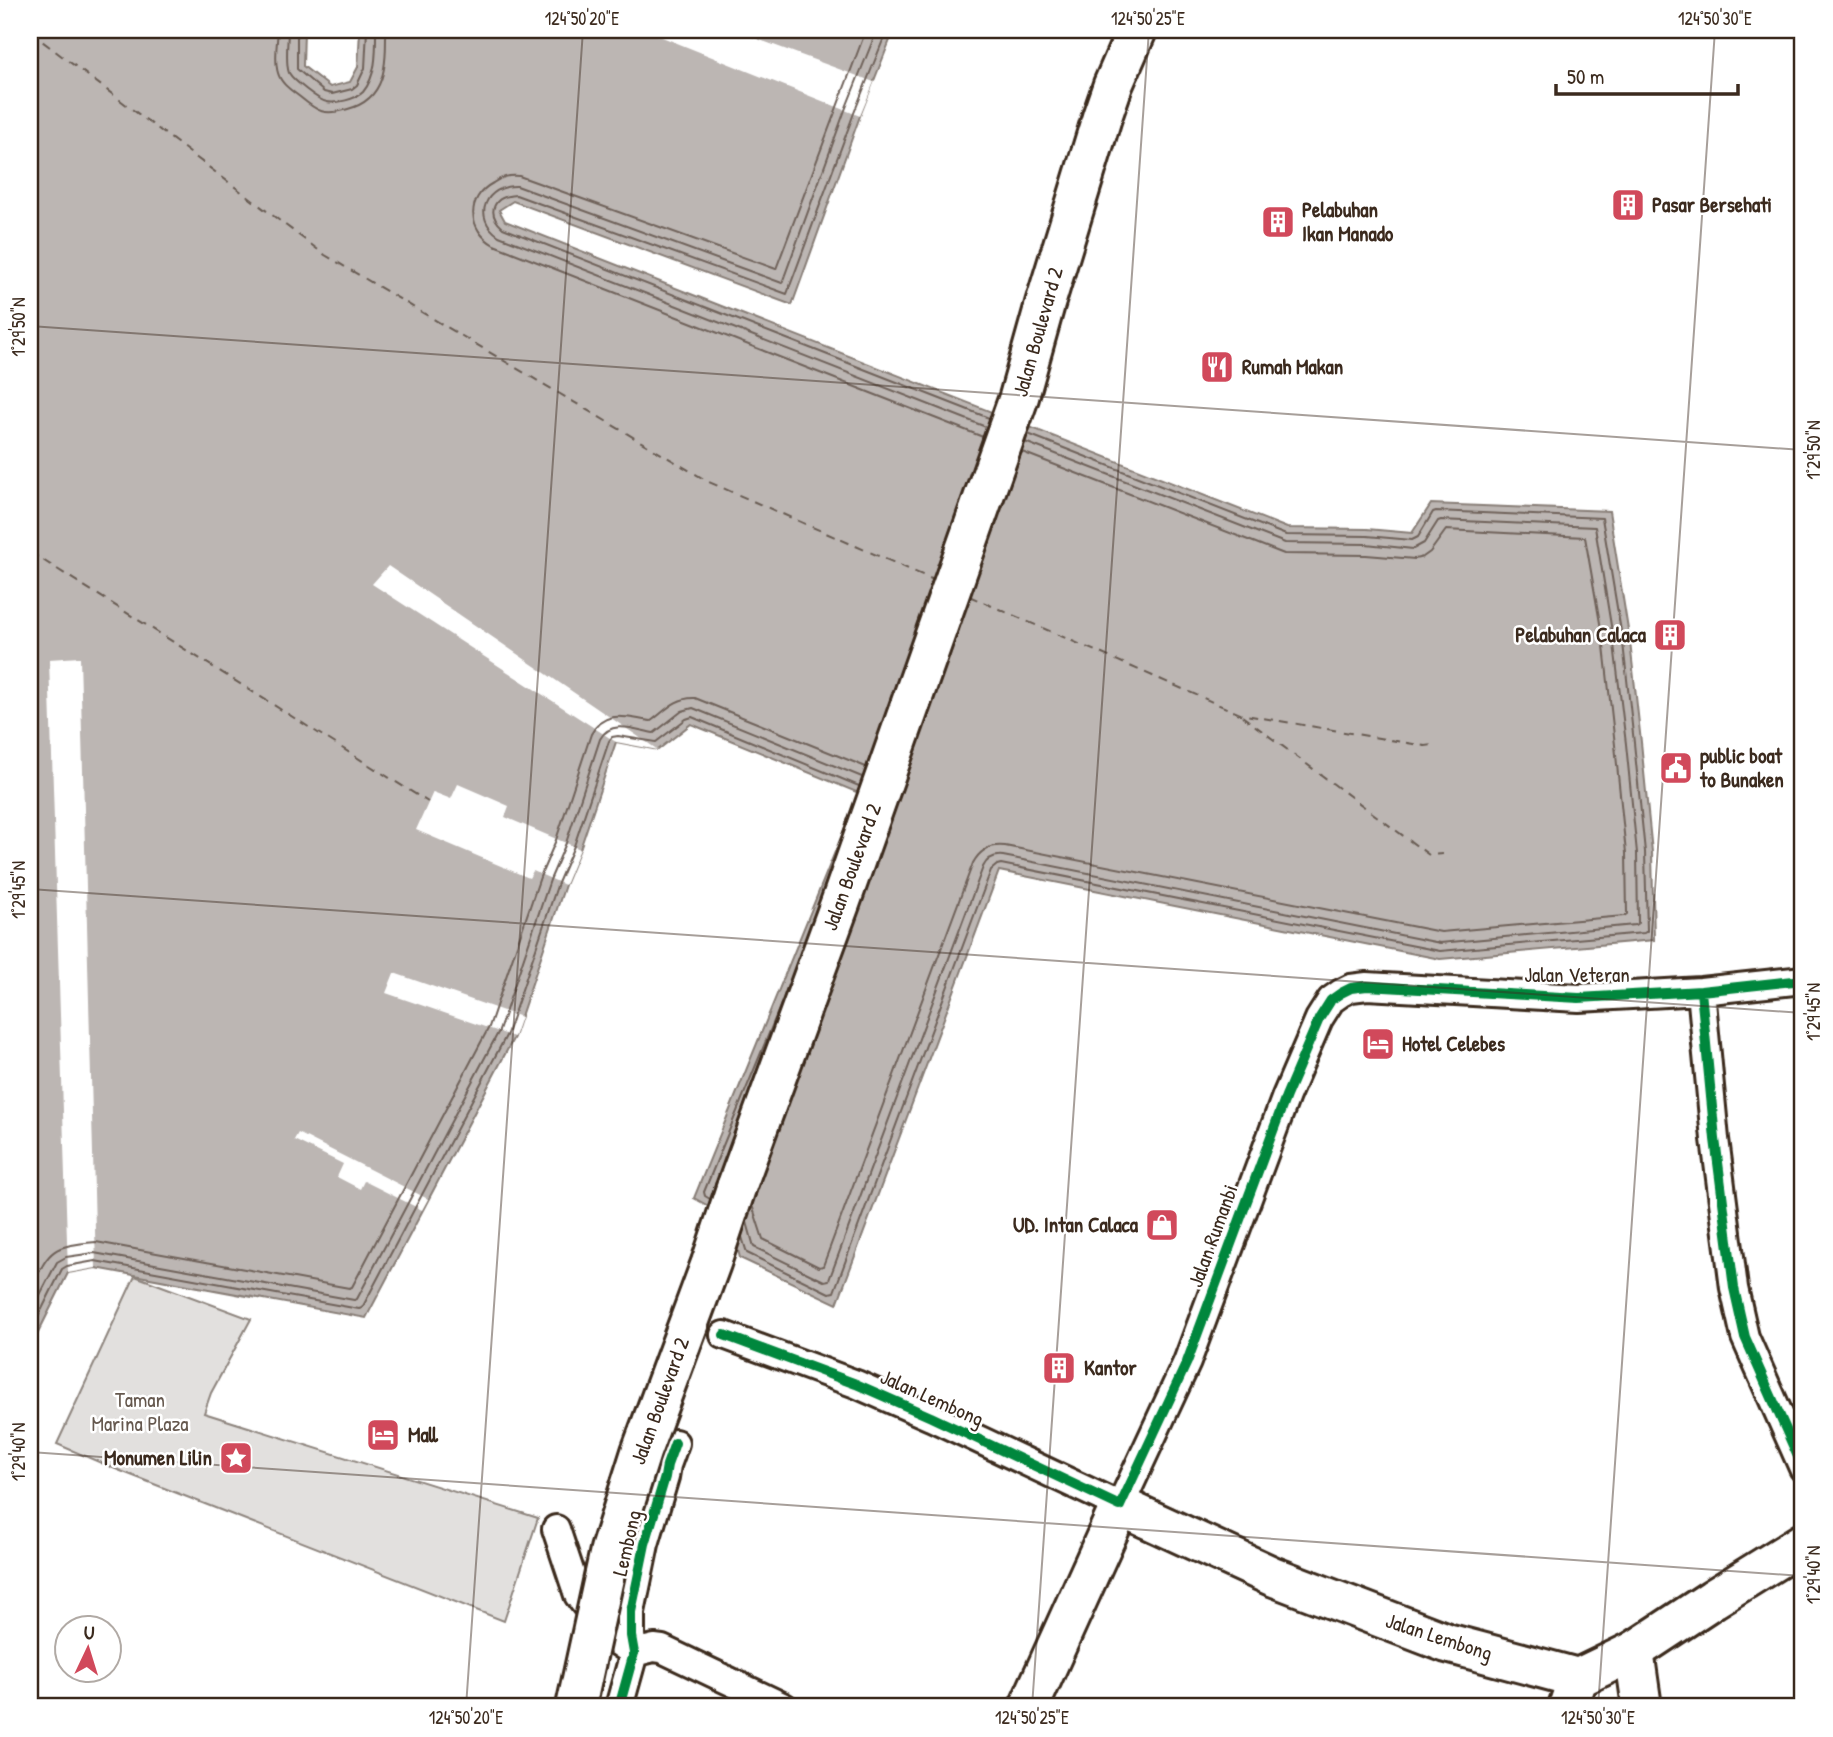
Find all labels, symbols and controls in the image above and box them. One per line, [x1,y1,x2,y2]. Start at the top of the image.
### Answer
text: 124°50'20"E [545,6,619,31]
text: 124°50'25"E [1111,6,1185,31]
text: 124°50'30"E [1678,6,1752,31]
scale bar [1556,52,1738,96]
text: 50 m [1567,62,1604,91]
building icon: Pasar Bersehati [1609,186,1647,224]
place label: Pasar Bersehati [1652,190,1772,219]
place label: Pelabuhan Ikan Manado [1302,195,1394,248]
building icon: Pelabuhan Ikan Manado [1259,203,1297,241]
street label: Jalan Boulevard 2 [1005,264,1070,400]
text: 1°29'50"N [6,297,31,357]
restaurant icon: Rumah Makan [1198,348,1236,386]
place label: Rumah Makan [1242,352,1343,381]
text: 1°29'50"N [1801,420,1826,480]
building icon: Pelabuhan Calaca [1651,616,1689,654]
place label: Pelabuhan Calaca [1515,620,1647,649]
place label: public boat to Bunaken [1699,741,1784,794]
public building icon: public boat to Bunaken [1657,749,1695,787]
street label: Jalan Boulevard 2 [815,799,888,934]
text: 1°29'45"N [6,861,31,919]
street label: Jalan Veteran [1524,960,1630,989]
text: 1°29'45"N [1801,983,1826,1041]
hotel icon: Hotel Celebes [1359,1025,1397,1063]
place label: Hotel Celebes [1402,1029,1505,1058]
street label: Jalan Rumanbi [1181,1180,1245,1291]
shop icon: UD. Intan Calaca [1143,1206,1181,1244]
place label: UD. Intan Calaca [1013,1210,1139,1239]
street label: Jalan Boulevard 2 [623,1333,696,1468]
building icon: Kantor [1040,1349,1078,1387]
place label: Kantor [1084,1353,1137,1382]
street label: Jalan Lembong [876,1362,989,1433]
park label: Taman Marina Plaza [91,1385,189,1438]
hotel icon: Mall [364,1416,402,1454]
place label: Mall [408,1420,439,1449]
text: 1°29'40"N [6,1423,31,1481]
place icon: Monumen Lilin [217,1439,255,1477]
place label: Monumen Lilin [104,1443,212,1472]
street label: Lembong [605,1507,648,1579]
text: 1°29'40"N [1801,1546,1826,1604]
street label: Jalan Lembong [1382,1606,1496,1667]
north arrow [52,1614,122,1684]
text: U [83,1619,96,1645]
text: 124°50'20"E [429,1705,503,1730]
text: 124°50'25"E [995,1705,1069,1730]
text: 124°50'30"E [1561,1705,1635,1730]

